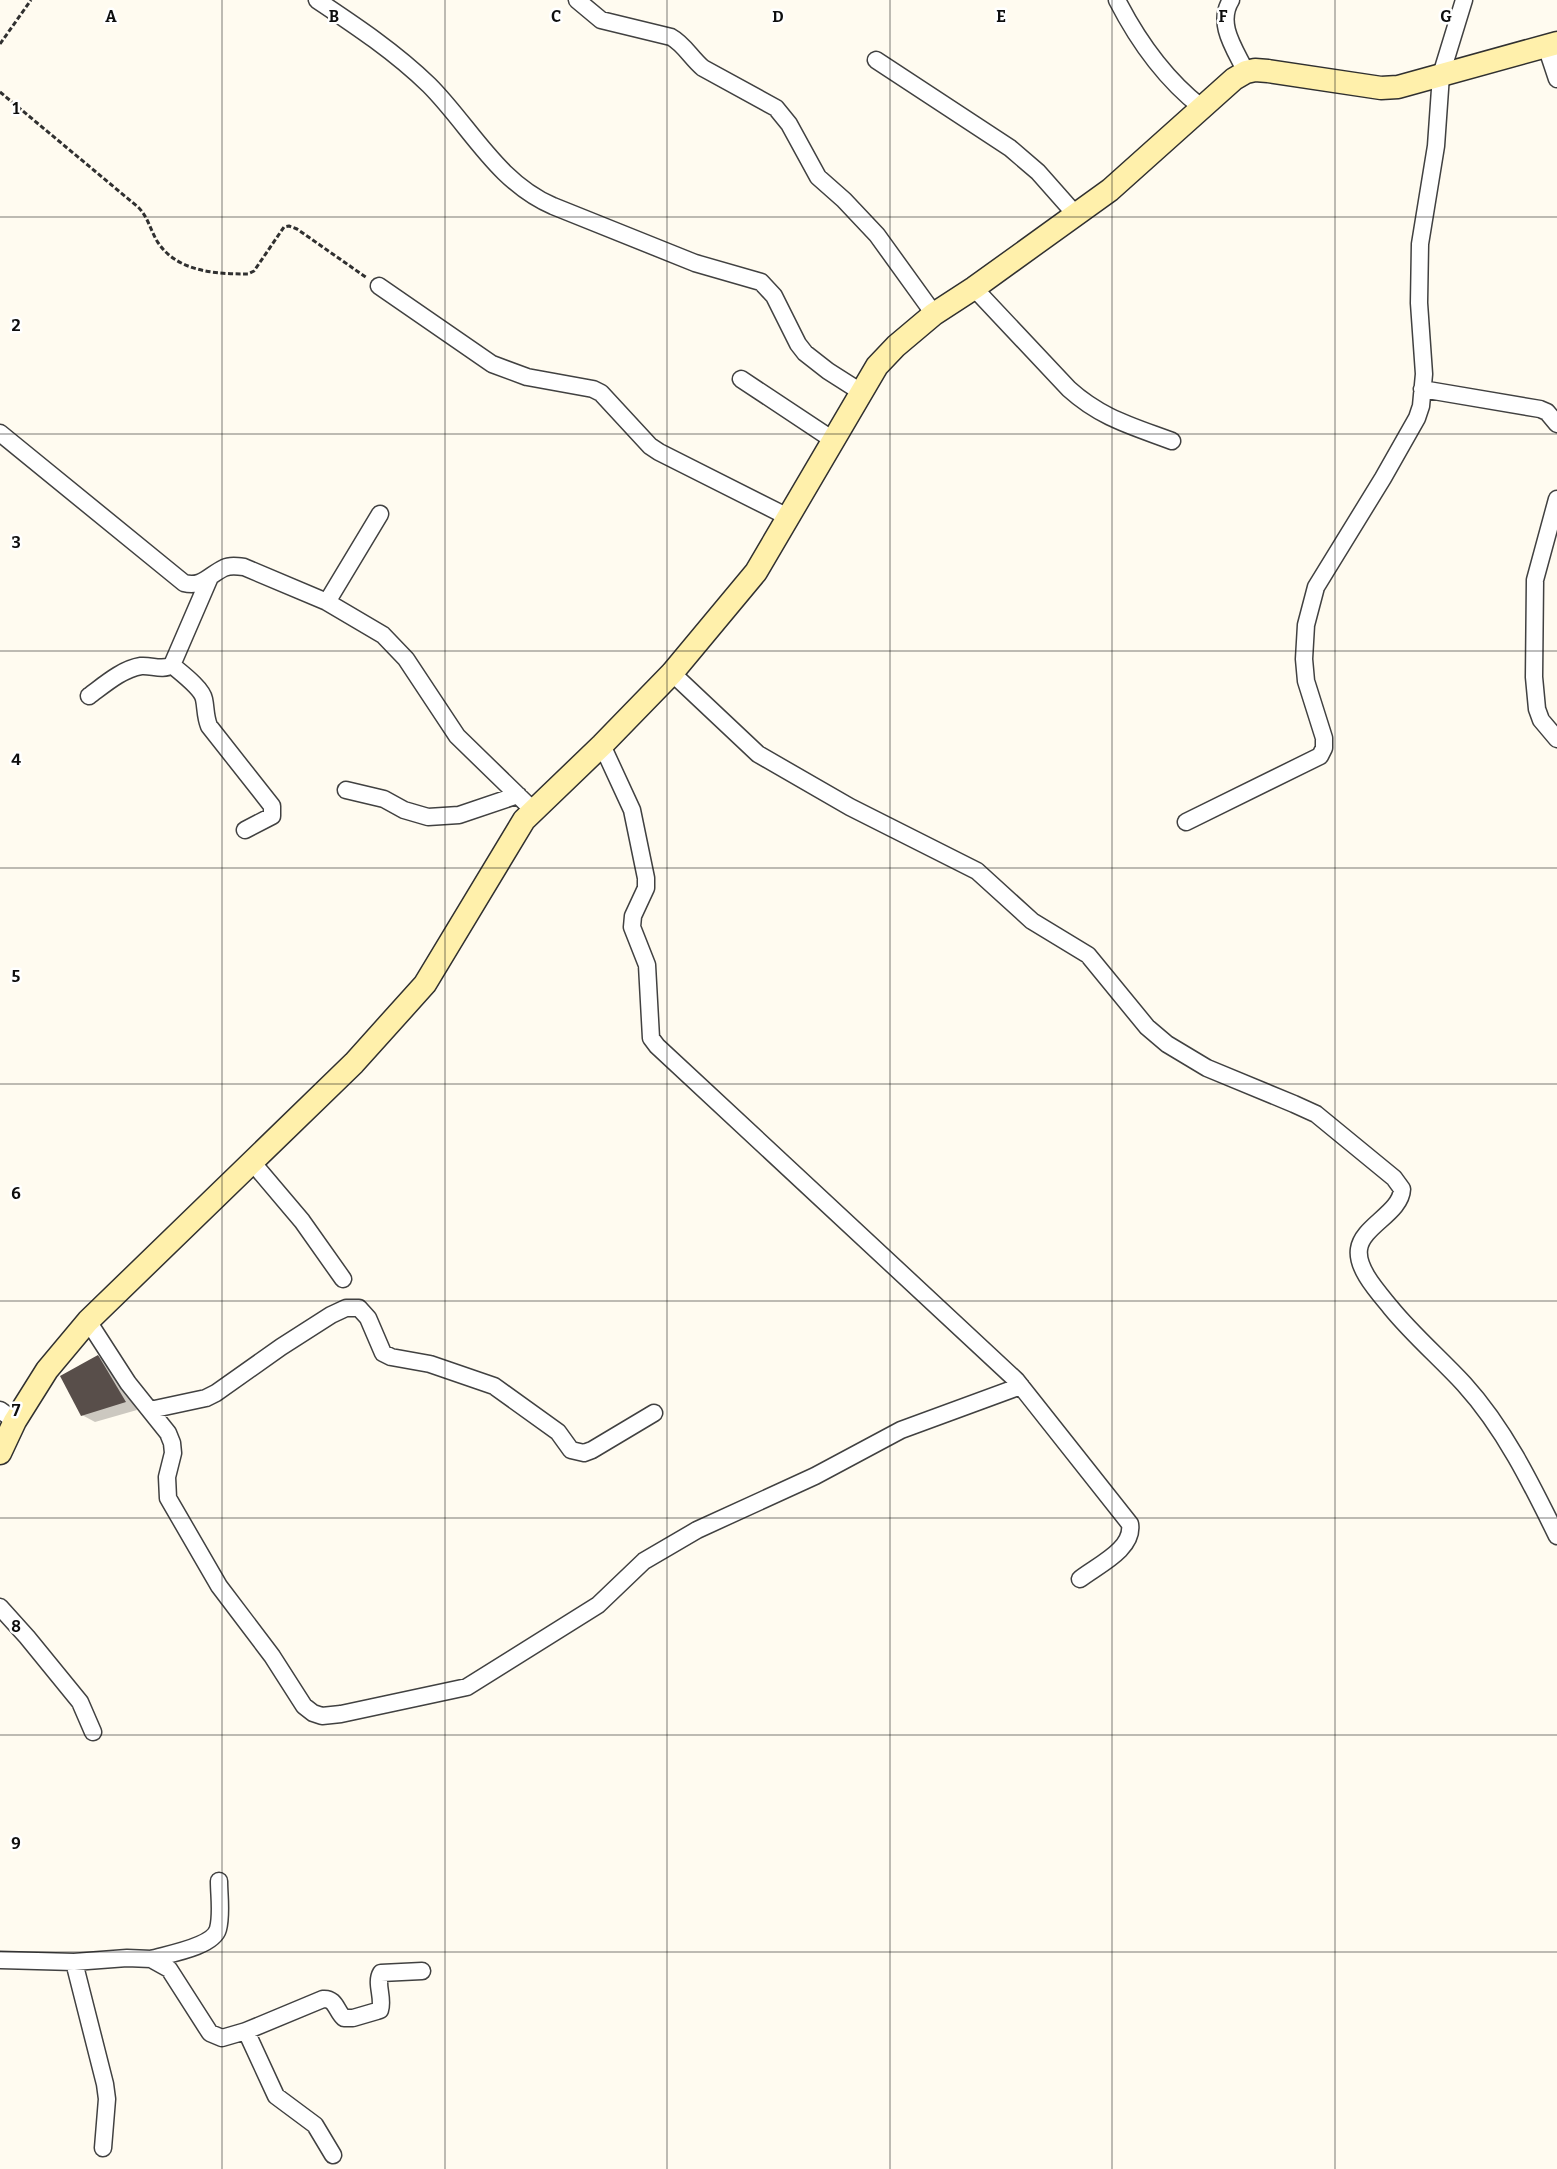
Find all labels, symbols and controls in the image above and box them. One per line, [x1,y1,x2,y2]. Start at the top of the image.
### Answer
text: A [105,7,117,26]
text: B [329,7,339,26]
text: C [551,7,561,26]
text: D [772,7,784,26]
text: E [996,7,1006,26]
text: F [1219,7,1228,26]
text: G [1440,7,1452,26]
text: 1 [13,99,20,118]
text: 2 [11,316,21,335]
text: 3 [11,533,21,552]
text: 4 [11,750,21,769]
text: 5 [12,967,21,986]
text: 6 [11,1184,21,1203]
text: 7 [12,1401,21,1420]
text: 8 [11,1617,21,1636]
text: 9 [11,1834,21,1853]

